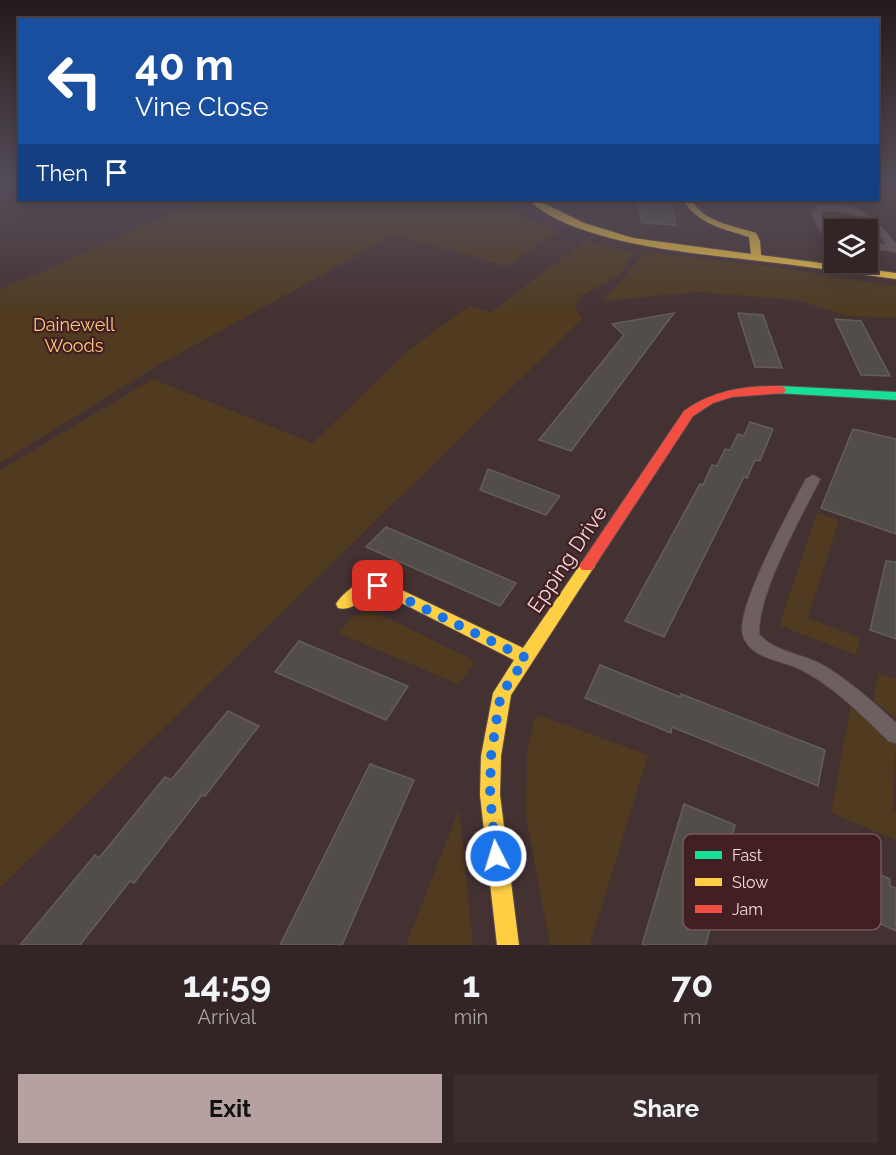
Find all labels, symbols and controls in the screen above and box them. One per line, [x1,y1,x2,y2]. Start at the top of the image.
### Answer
text: 40 m [135,41,234,90]
icon: left [36,42,114,120]
text: Vine Close [135,91,269,122]
icon: arrive [100,156,133,189]
text: Then [36,160,88,186]
map controls [824,219,878,273]
button: layers [824,219,878,273]
park label: Dainewell Woods [33,314,115,356]
street label: Epping Drive [522,501,612,617]
pin [352,560,403,611]
icon: arrive [361,569,394,602]
position arrow [464,824,528,888]
legend [683,834,881,930]
text: Fast [732,846,763,865]
text: Slow [732,873,768,892]
text: Jam [732,900,763,919]
text: 14:59 [183,963,271,1005]
text: 1 [462,963,480,1005]
text: 70 [671,963,713,1005]
text: Arrival [198,1005,256,1029]
text: min [454,1005,488,1029]
text: m [683,1005,701,1029]
button: Exit [18,1074,442,1143]
button: Share [454,1074,878,1143]

